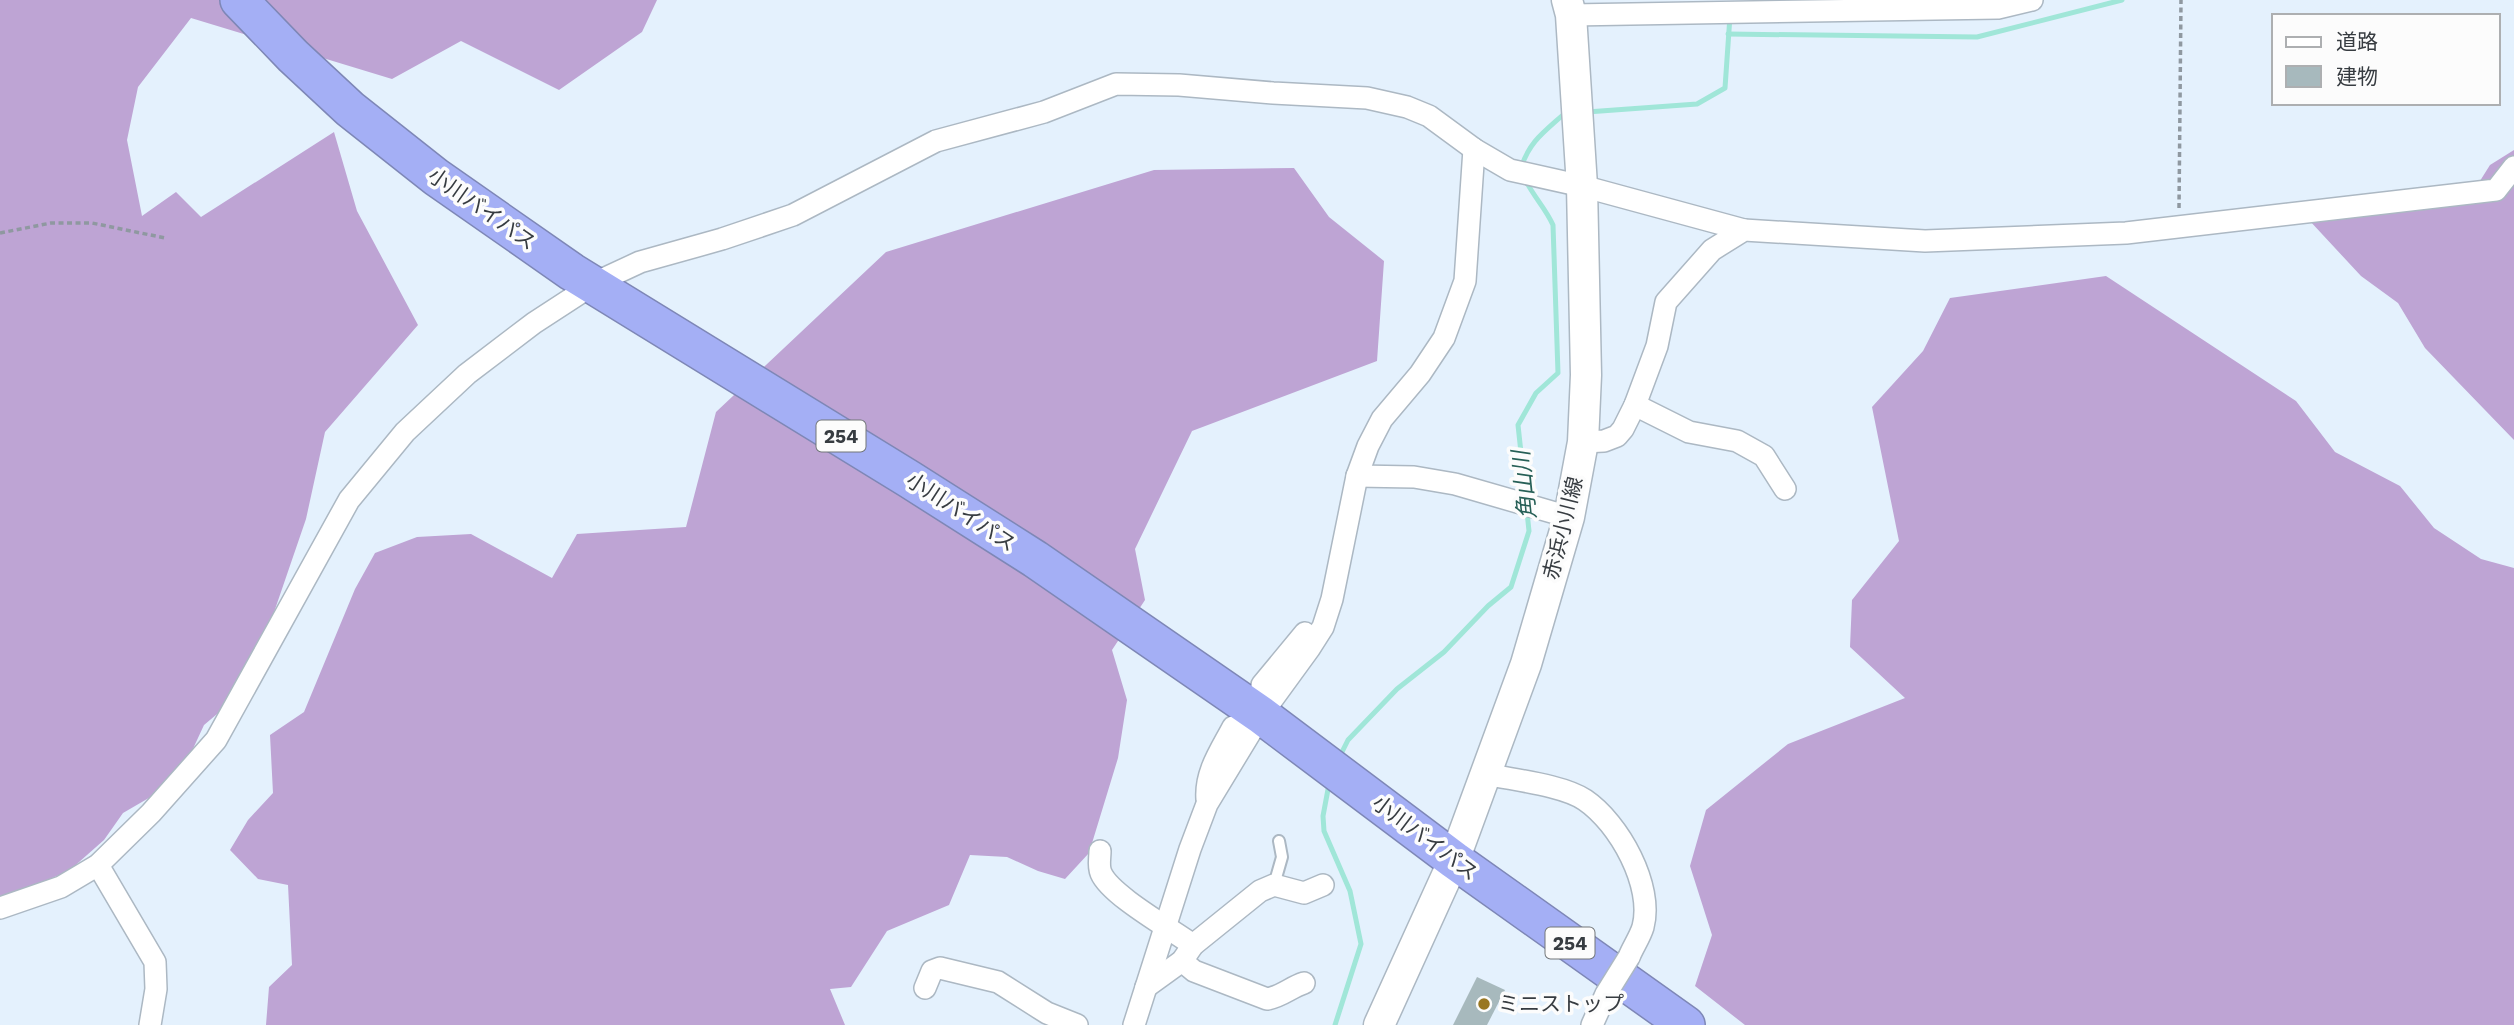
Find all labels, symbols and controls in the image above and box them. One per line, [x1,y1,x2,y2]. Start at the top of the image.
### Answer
legend [2272,14,2500,105]
text: 道路 [2336,29,2378,54]
text: 建物 [2336,64,2378,89]
street label: 小川バイパス [424,162,541,255]
road number: 254 [816,420,866,452]
water label: 角山川 [1507,446,1542,521]
street label: 小川バイパス [902,467,1021,556]
street label: 赤浜小川線 [1538,474,1587,582]
street label: 小川バイパス [1368,790,1483,885]
road number: 254 [1546,928,1594,959]
place label: ミニストップ [1498,991,1624,1016]
marker: ミニストップ [1476,996,1492,1012]

